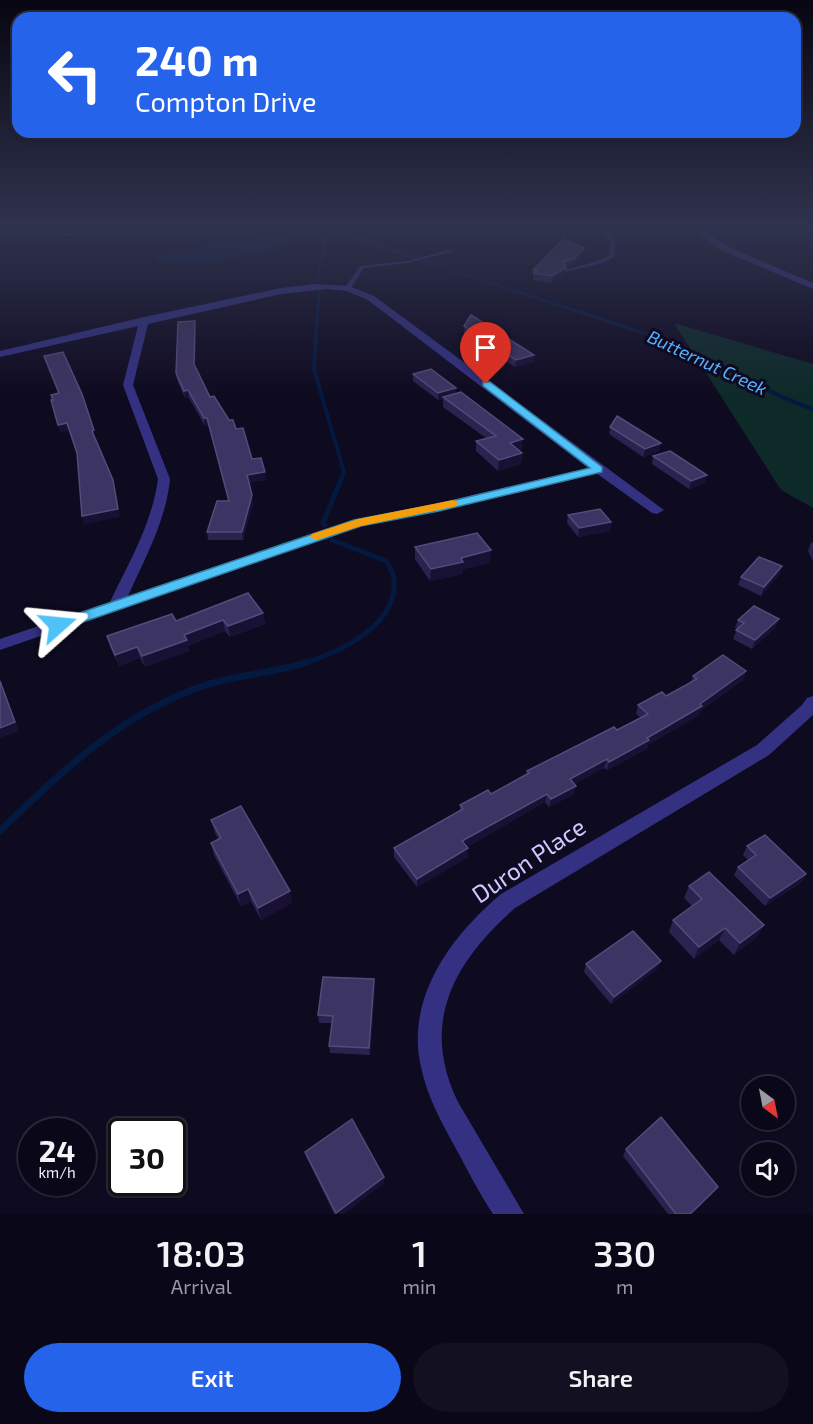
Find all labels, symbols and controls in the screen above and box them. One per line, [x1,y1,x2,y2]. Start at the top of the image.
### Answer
text: 240 m [135,34,259,84]
icon: left [36,36,114,114]
text: Compton Drive [135,85,316,117]
pin [460,322,511,384]
water label: Butternut Creek [644,325,771,399]
icon: arrive [469,331,502,364]
position arrow [26,593,90,657]
street label: Duron Place [466,811,590,908]
north arrow [741,1076,795,1130]
map controls [741,1076,795,1196]
speed limit sign: 30 [108,1118,186,1196]
text: 24 [39,1132,75,1168]
button: sound [741,1142,795,1196]
text: km/h [38,1163,76,1181]
text: 18:03 [157,1231,246,1274]
text: 1 [412,1231,427,1274]
text: 330 [593,1231,656,1274]
text: Arrival [171,1274,232,1298]
text: min [402,1274,437,1298]
text: m [616,1274,634,1298]
button: Exit [24,1343,401,1412]
button: Share [413,1343,789,1412]

